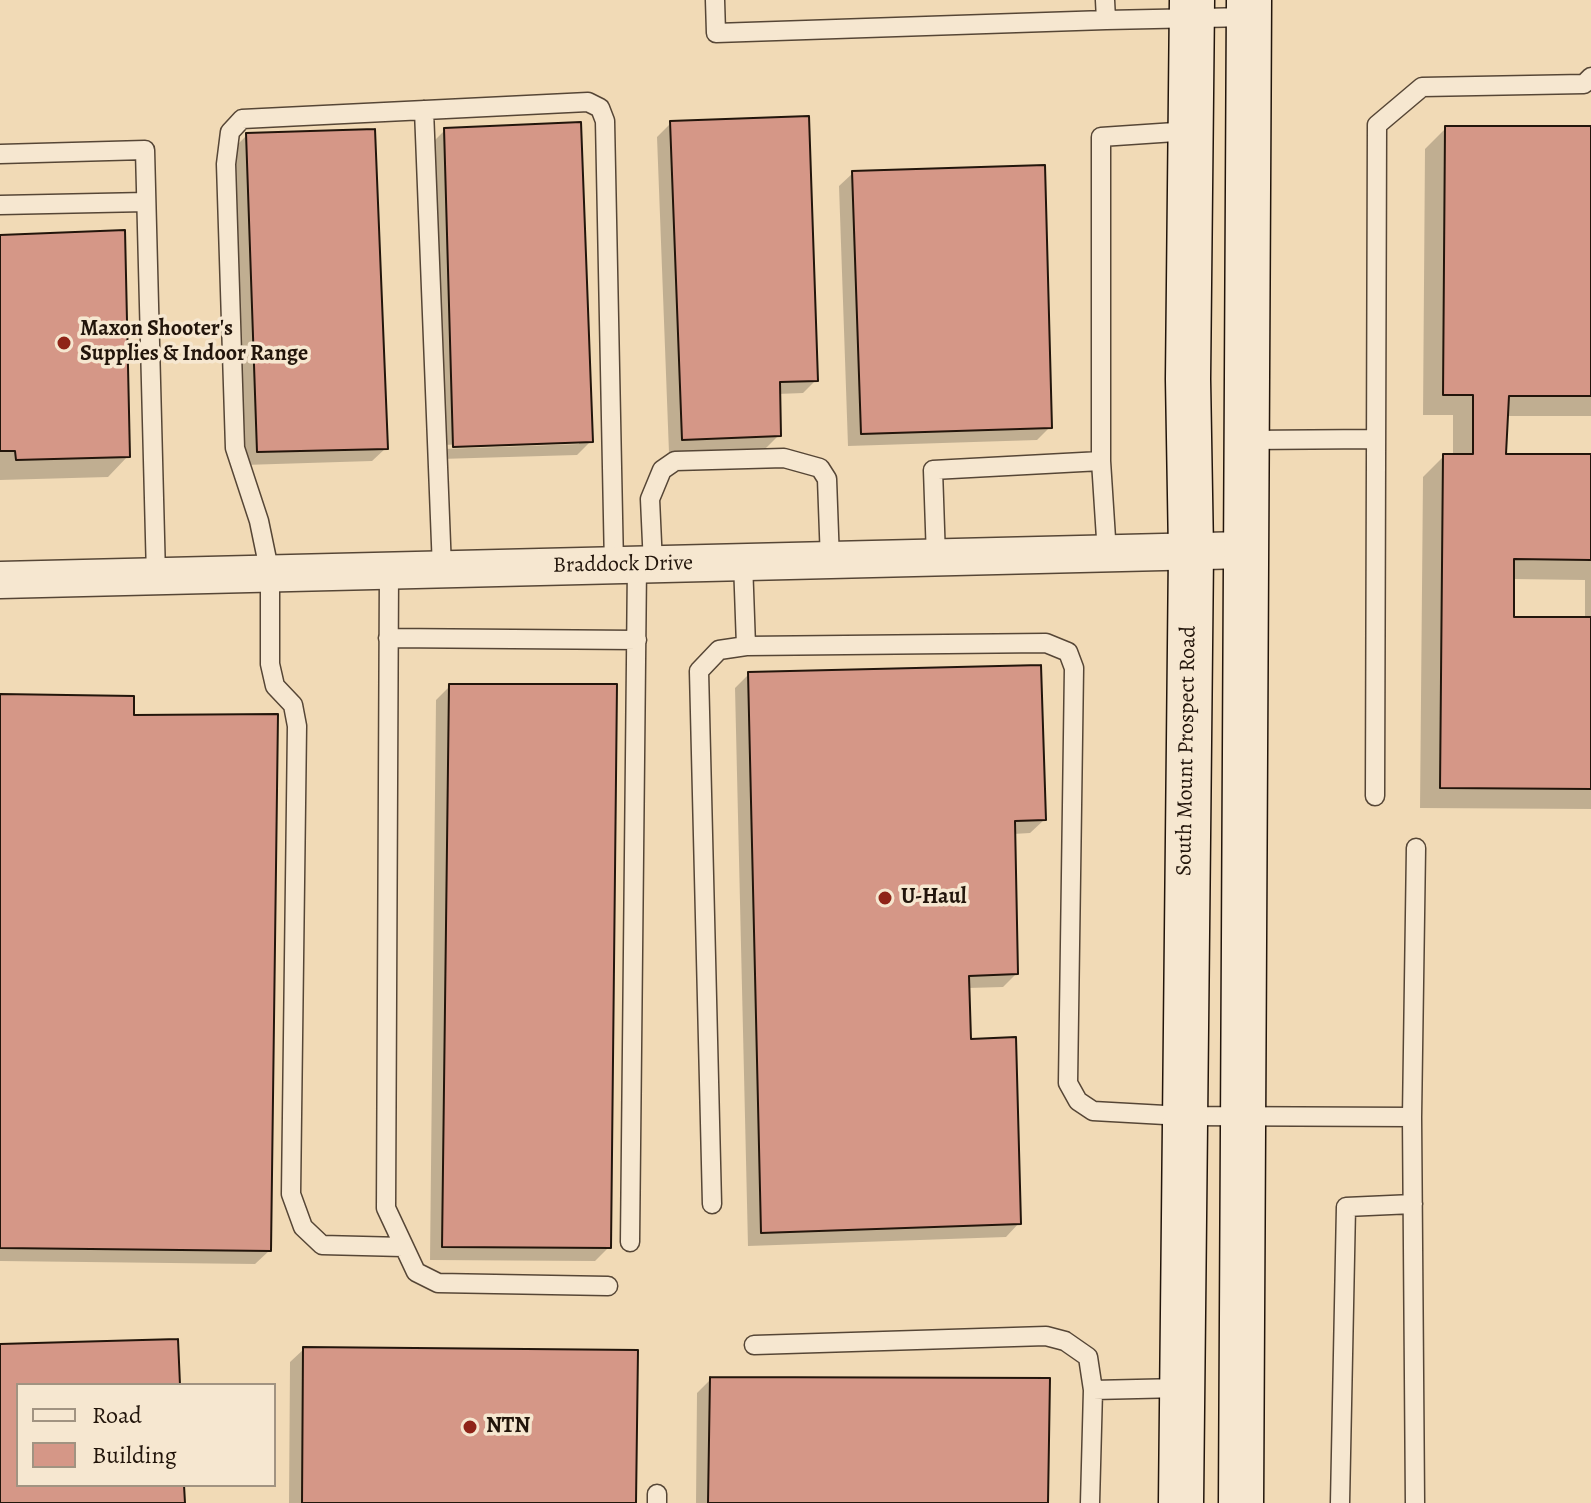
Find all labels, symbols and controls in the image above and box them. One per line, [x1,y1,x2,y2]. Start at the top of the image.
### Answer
place label: Maxon Shooter's Supplies & Indoor Range [80,317,308,368]
marker: Maxon Shooter's Supplies & Indoor Range [55,334,73,352]
street label: Braddock Drive [553,551,693,579]
street label: South Mount Prospect Road [1172,626,1202,876]
place label: U-Haul [901,885,966,911]
marker: U-Haul [876,889,894,907]
legend [16,1383,276,1487]
text: Road [92,1399,142,1431]
place label: NTN [486,1414,530,1440]
marker: NTN [461,1418,479,1436]
text: Building [92,1439,177,1471]

